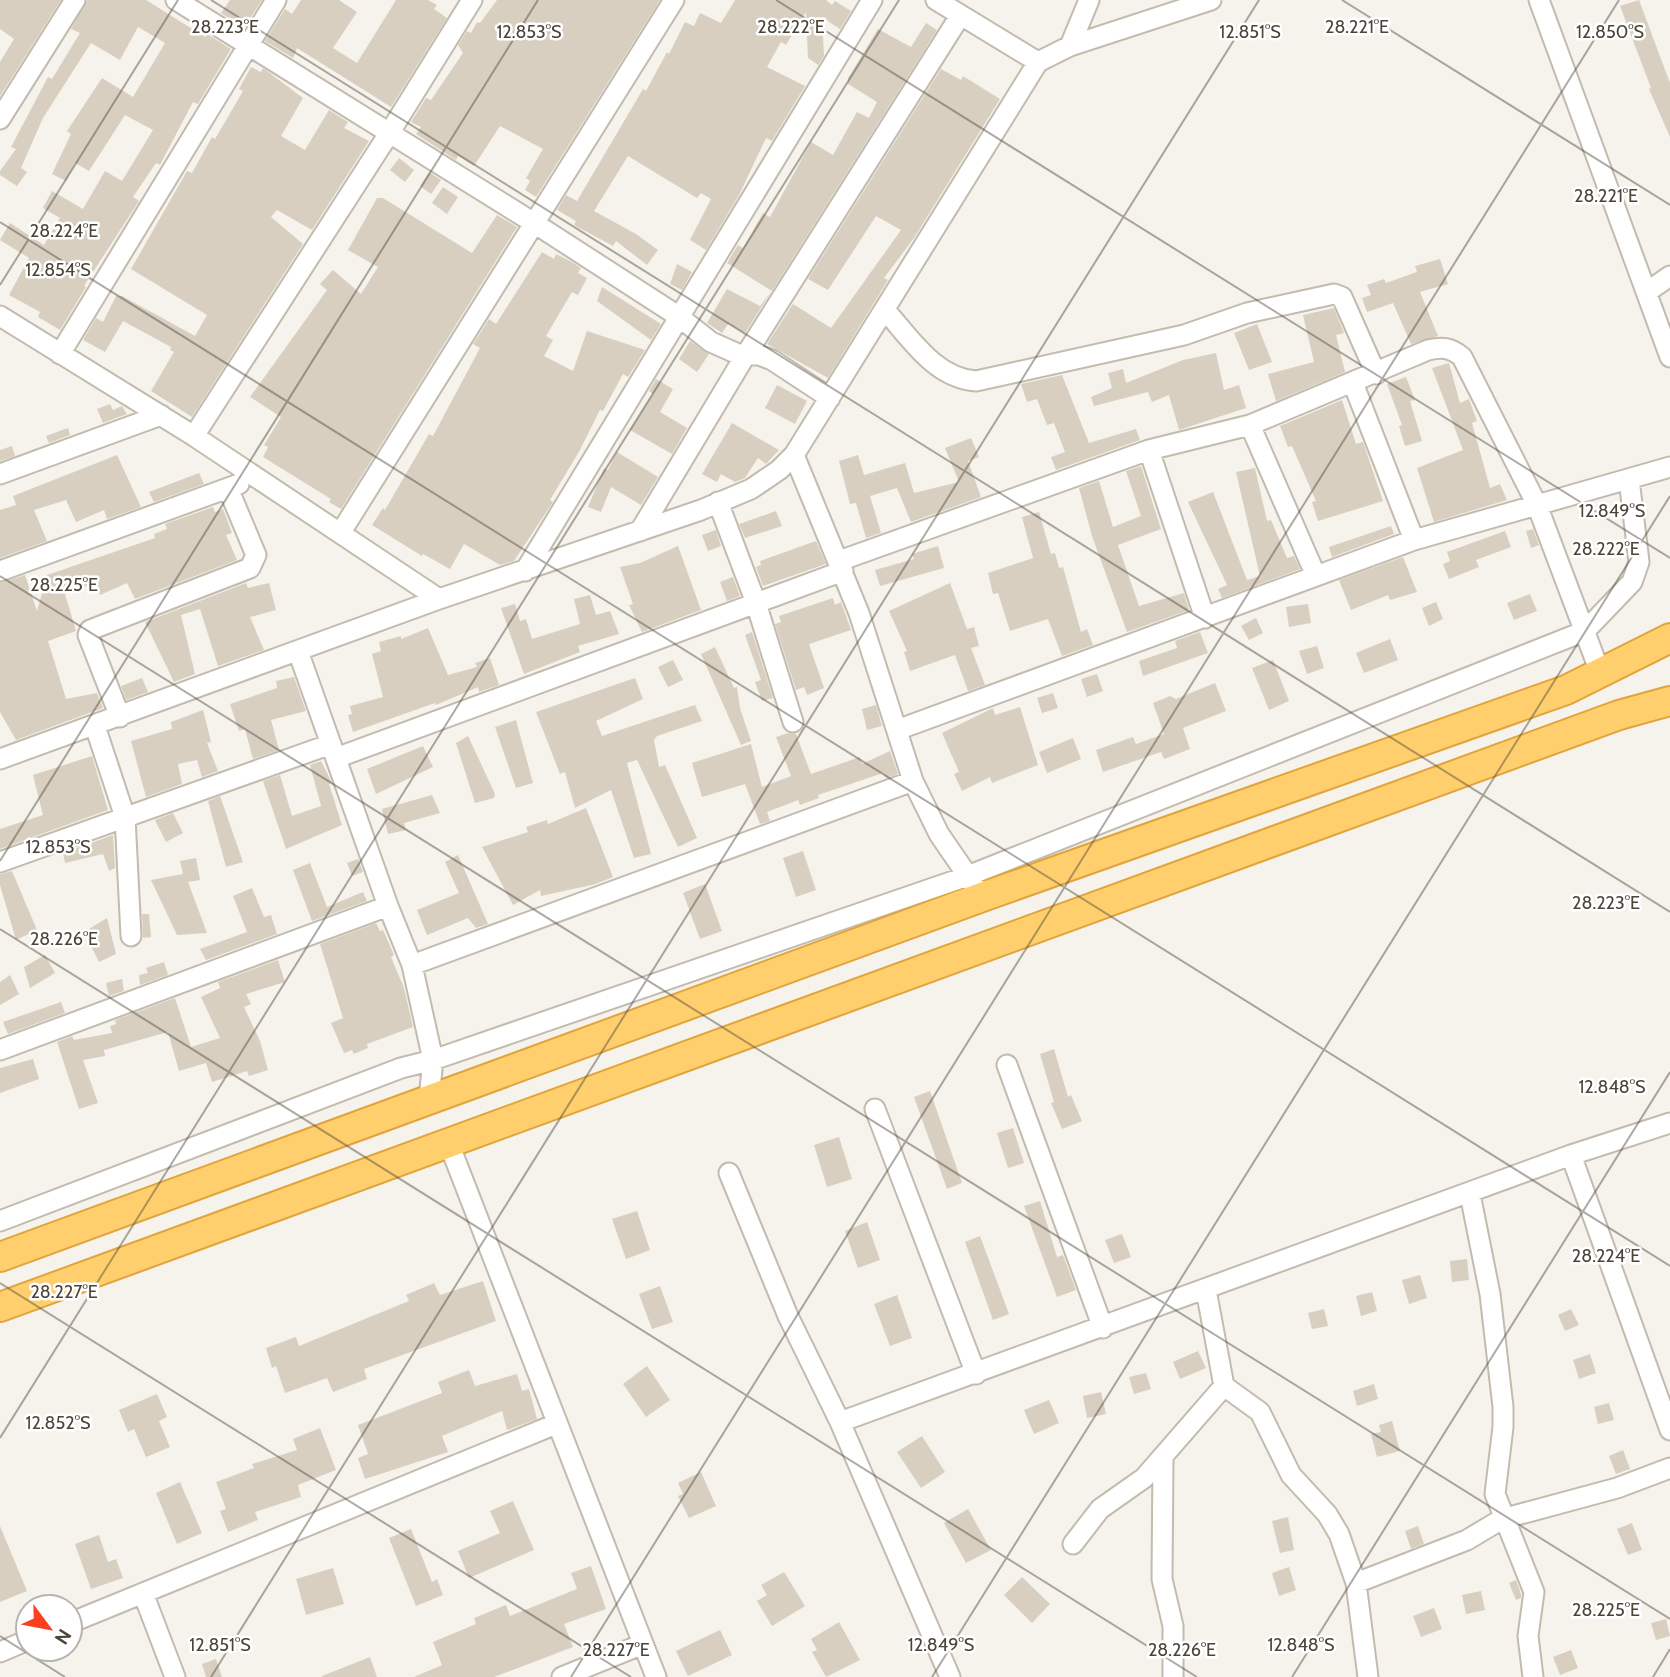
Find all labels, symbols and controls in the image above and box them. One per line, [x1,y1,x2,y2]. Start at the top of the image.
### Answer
text: 28.223°E [191,16,259,38]
text: 28.222°E [757,16,825,38]
text: 28.221°E [1325,16,1389,38]
text: 12.853°S [496,21,562,43]
text: 12.851°S [1219,21,1281,43]
text: 12.850°S [1576,21,1644,43]
text: 28.221°E [1574,185,1638,207]
text: 28.224°E [30,220,98,242]
text: 12.854°S [25,259,91,281]
text: 12.849°S [1579,500,1645,522]
text: 28.222°E [1572,538,1640,560]
text: 28.225°E [30,574,98,596]
text: 12.853°S [25,836,91,858]
text: 28.223°E [1572,892,1640,914]
text: 28.226°E [30,928,98,950]
text: 12.848°S [1578,1076,1646,1098]
text: 28.224°E [1572,1245,1640,1267]
text: 28.227°E [30,1281,98,1303]
text: 12.852°S [26,1412,90,1434]
north arrow [14,1593,84,1663]
text: 28.225°E [1572,1599,1640,1621]
text: N [50,1625,76,1649]
text: 12.851°S [189,1634,251,1656]
text: 12.849°S [908,1634,974,1656]
text: 12.848°S [1267,1634,1335,1656]
text: 28.227°E [582,1639,650,1661]
text: 28.226°E [1148,1639,1216,1661]

